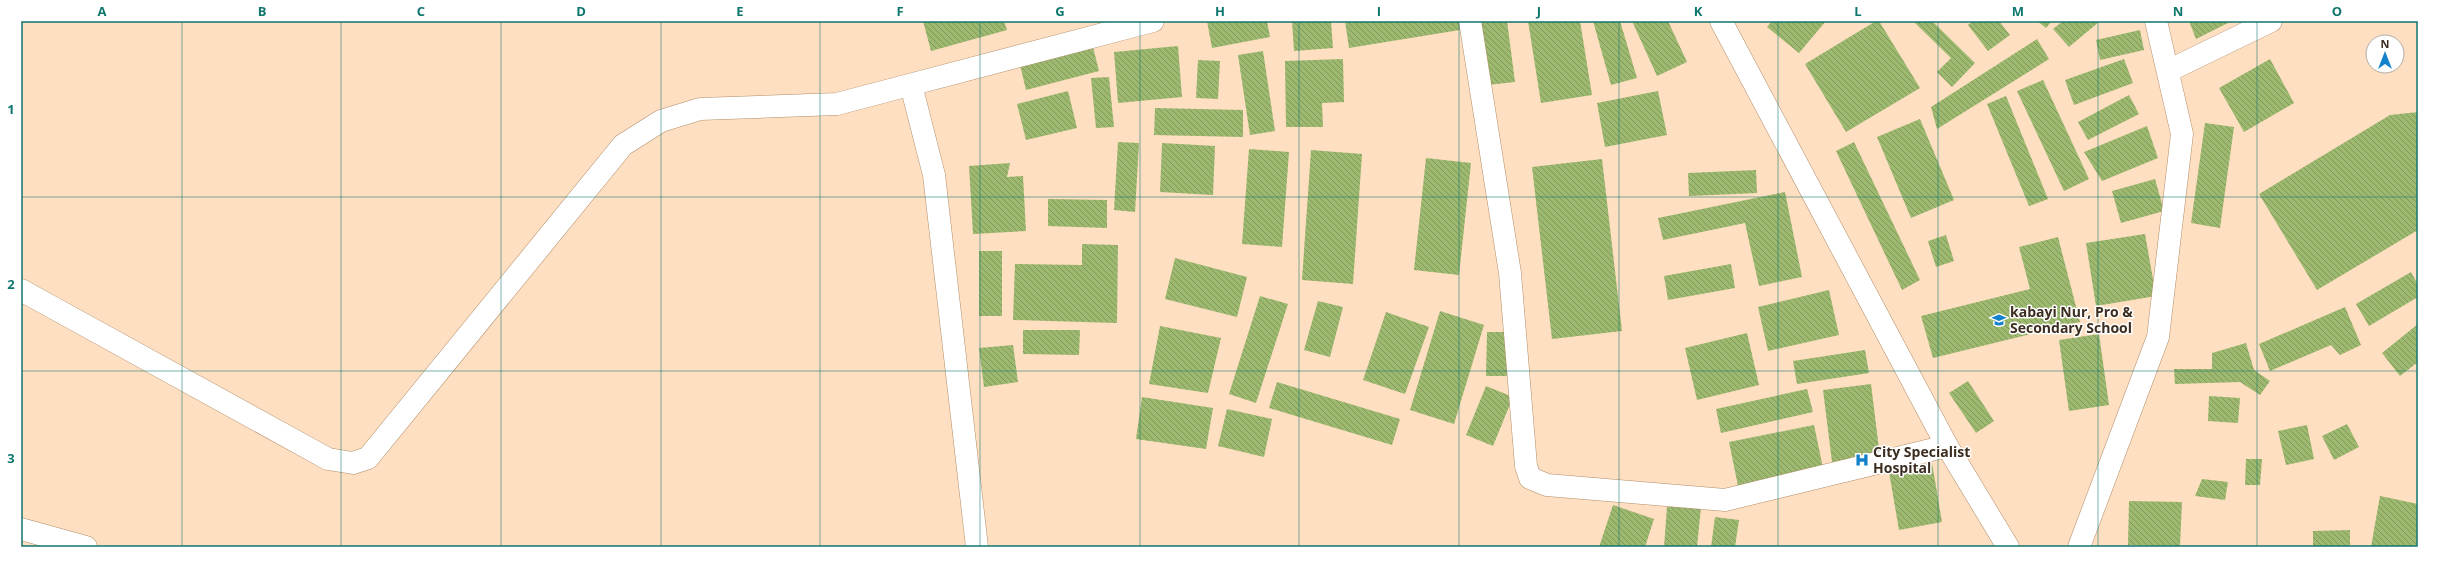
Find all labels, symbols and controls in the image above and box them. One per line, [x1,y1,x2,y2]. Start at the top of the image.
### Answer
text: A [98,2,107,20]
text: B [258,2,267,20]
text: C [417,2,425,20]
text: D [576,2,586,20]
text: E [736,2,744,20]
text: F [896,2,904,20]
text: G [1055,2,1065,20]
text: H [1215,2,1225,20]
text: I [1377,2,1381,20]
text: J [1536,2,1541,20]
text: K [1694,2,1703,20]
text: L [1854,2,1862,20]
text: M [2012,2,2024,20]
text: N [2173,2,2183,20]
text: O [2332,2,2342,20]
north arrow [2365,34,2405,74]
text: N [2381,36,2389,51]
text: 1 [7,100,15,118]
text: 2 [7,275,15,293]
place label: kabayi Nur, Pro & Secondary School [2010,302,2133,337]
school or university icon: kabayi Nur, Pro & Secondary School [1991,312,2007,328]
place label: City Specialist Hospital [1873,442,1970,477]
text: 3 [7,449,15,467]
hospital icon: City Specialist Hospital [1854,452,1870,468]

